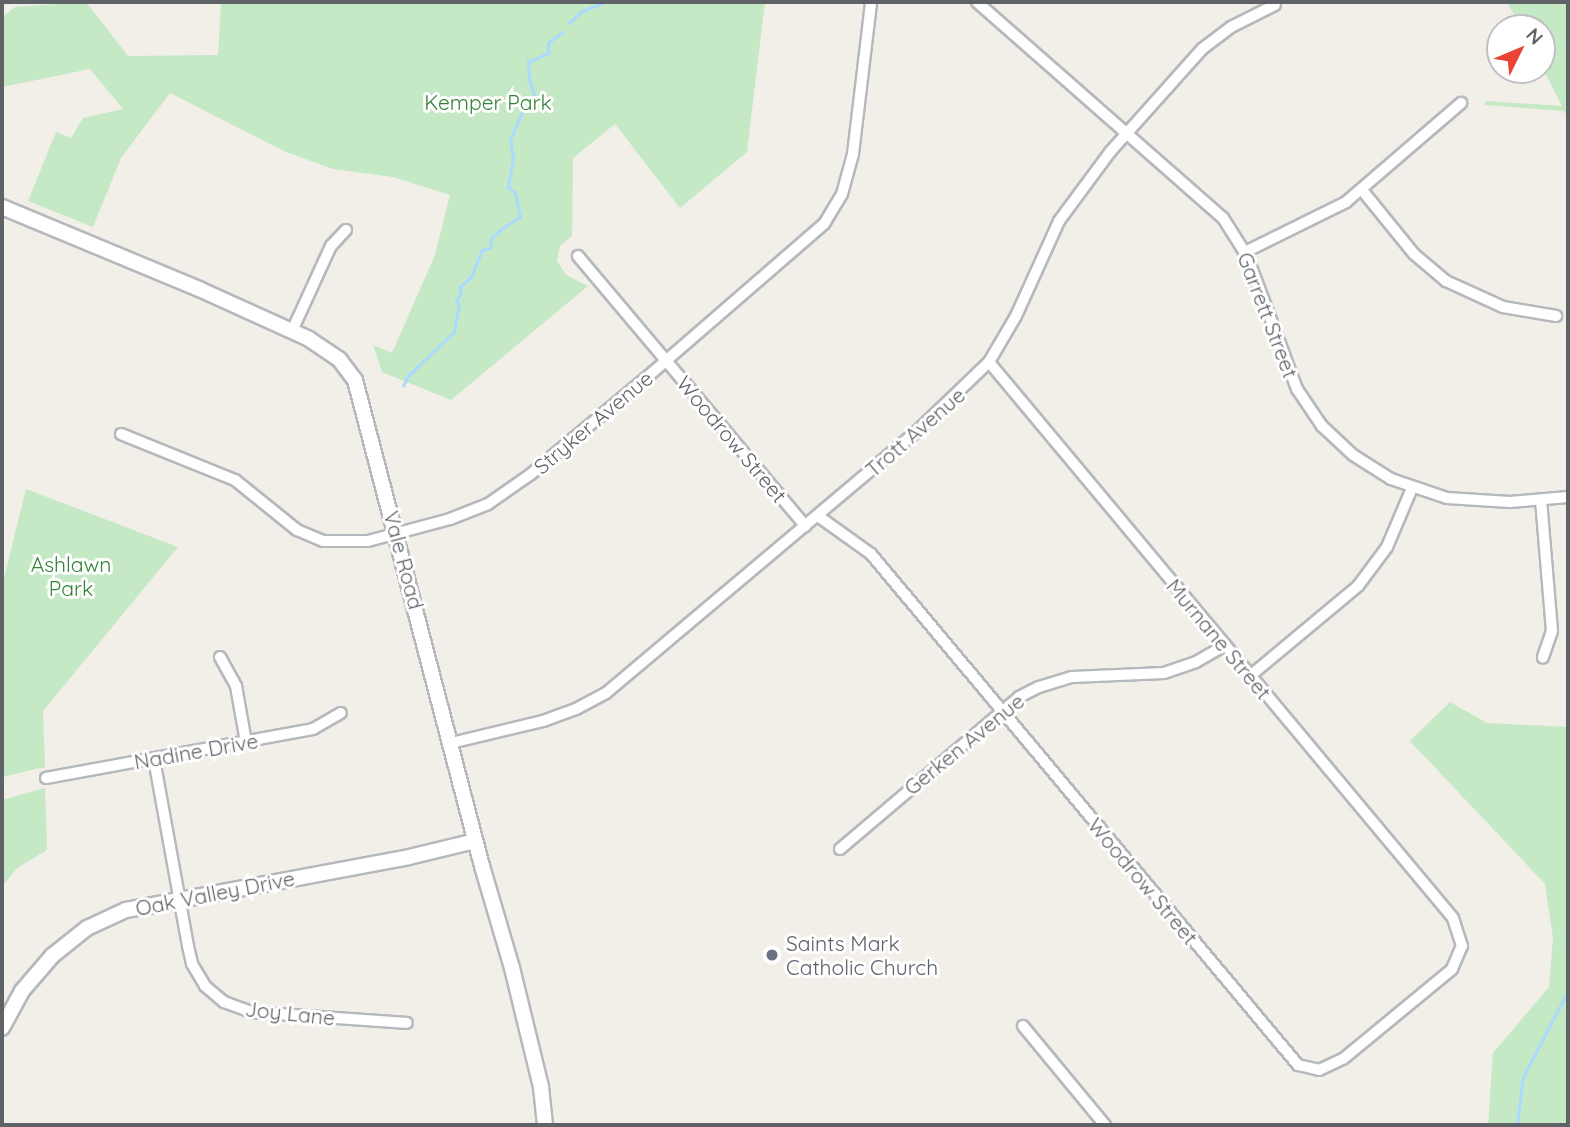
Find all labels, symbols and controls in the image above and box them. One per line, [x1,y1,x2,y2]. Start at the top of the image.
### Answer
north arrow [1486,14,1556,84]
text: N [1521,23,1548,49]
park label: Kemper Park [424,89,552,115]
street label: Garrett Street [1232,249,1304,381]
street label: Stryker Avenue [529,365,657,479]
street label: Woodrow Street [672,371,792,507]
street label: Trott Avenue [860,382,970,482]
street label: Vale Road [379,508,429,612]
park label: Ashlawn Park [31,551,111,601]
street label: Murnane Street [1161,574,1277,704]
street label: Gerken Avenue [899,688,1029,800]
street label: Nadine Drive [132,728,260,774]
street label: Woodrow Street [1083,813,1203,949]
street label: Oak Valley Drive [133,865,297,921]
place label: Saints Mark Catholic Church [786,930,938,980]
marker: Saints Mark Catholic Church [764,947,780,963]
street label: Joy Lane [244,996,336,1030]

